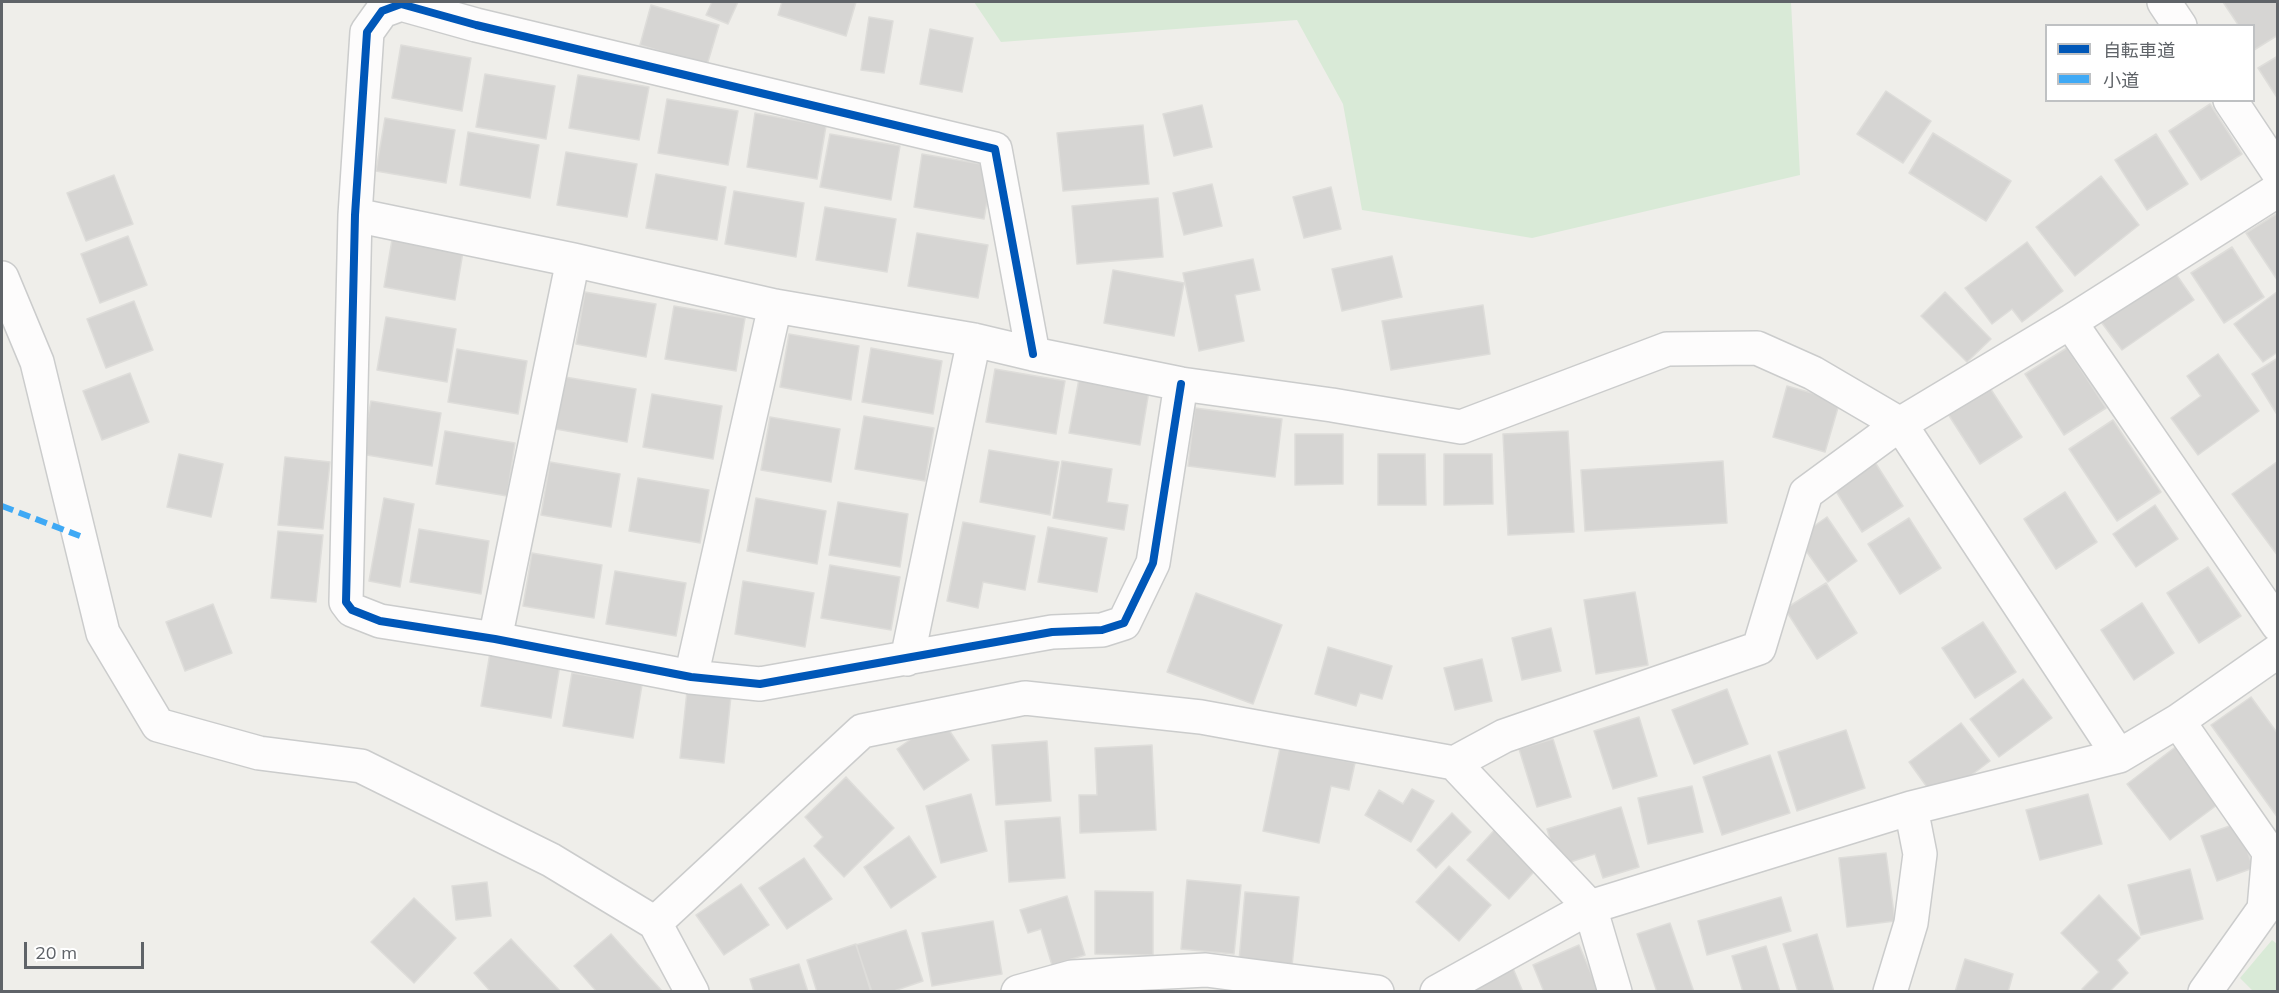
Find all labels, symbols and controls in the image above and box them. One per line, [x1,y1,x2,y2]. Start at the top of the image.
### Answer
legend [2045,24,2255,102]
text: 自転車道 [2103,39,2175,62]
text: 小道 [2103,69,2139,92]
scale bar [27,930,147,968]
text: 20 m [35,941,77,964]

